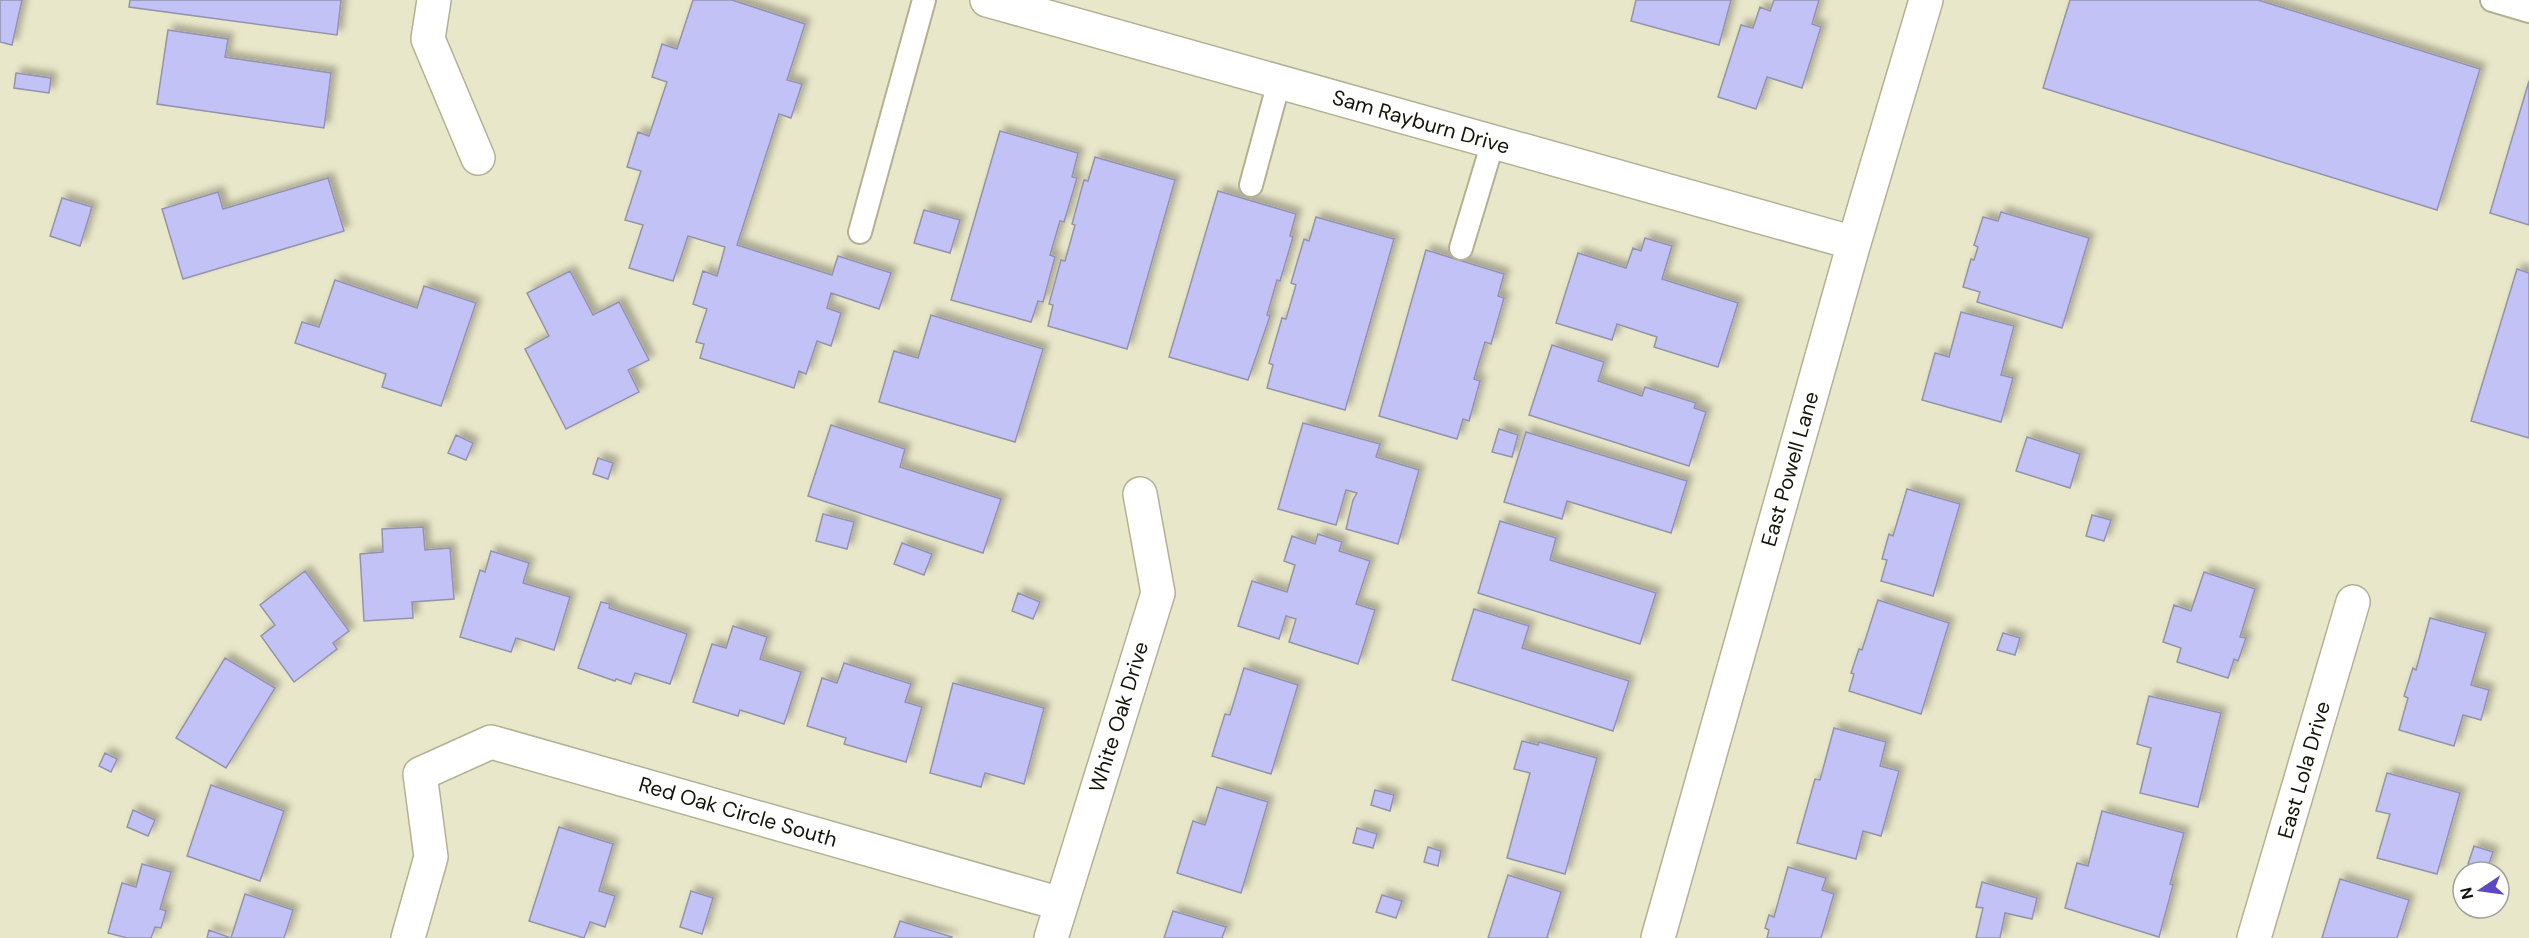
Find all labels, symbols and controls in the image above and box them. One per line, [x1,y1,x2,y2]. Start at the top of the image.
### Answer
street label: Sam Rayburn Drive [1329,83,1513,161]
street label: East Powell Lane [1755,388,1825,550]
street label: White Oak Drive [1083,638,1155,796]
street label: East Lola Drive [2271,698,2337,842]
street label: Red Oak Circle South [636,770,840,854]
north arrow [2451,860,2511,920]
text: N [2455,885,2478,901]

